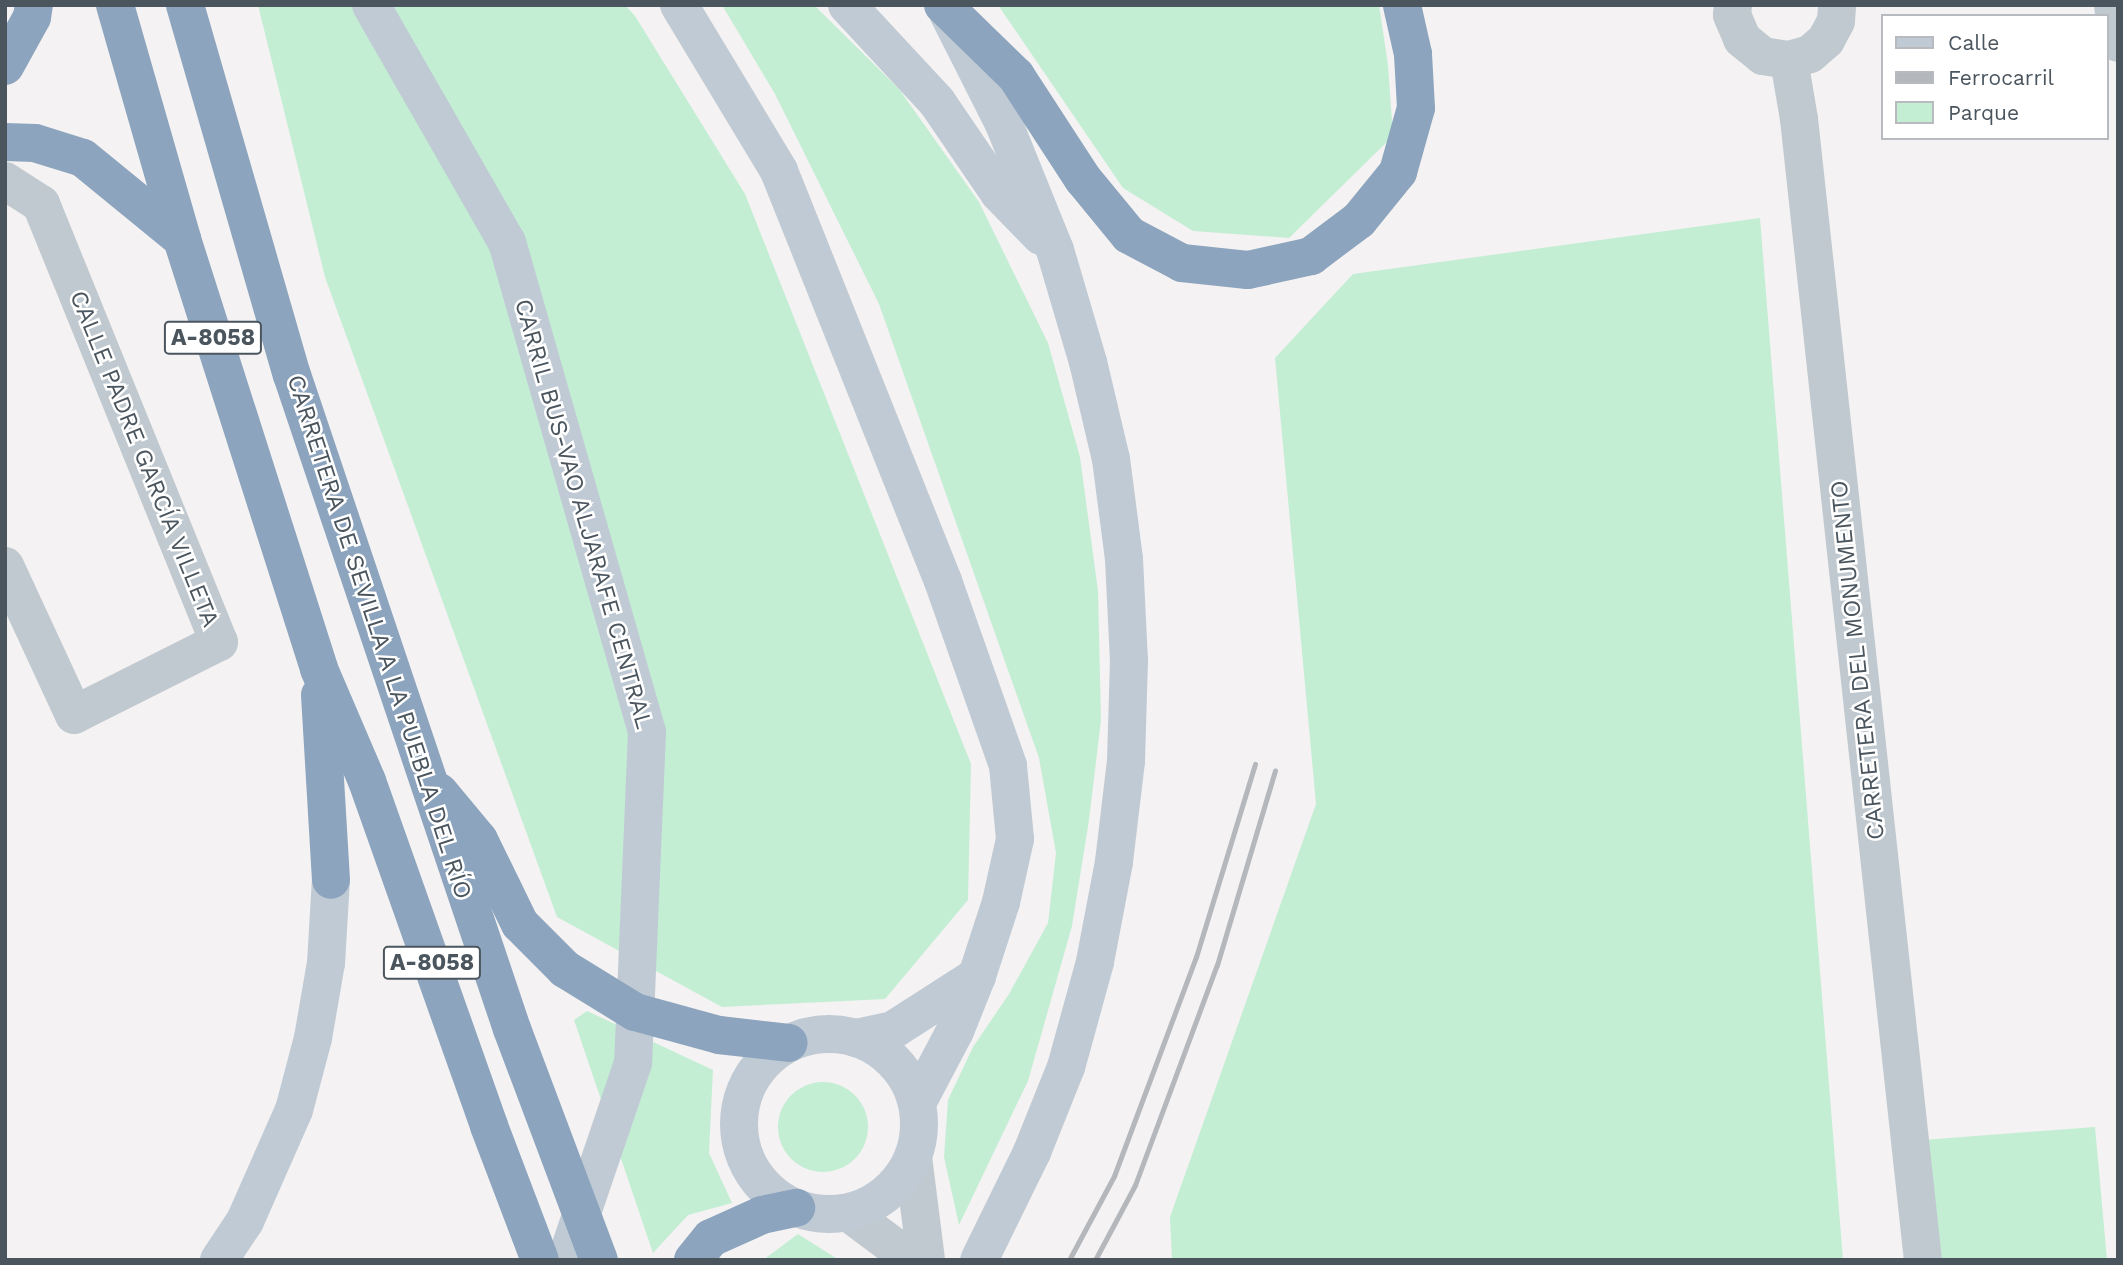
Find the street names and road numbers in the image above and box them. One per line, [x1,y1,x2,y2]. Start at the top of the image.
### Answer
street label: CALLE PADRE GARCÍA VILLETA [63,286,225,632]
street label: CARRIL BUS-VAO ALJARAFE CENTRAL [507,295,659,733]
road number: A-8058 [162,318,264,358]
street label: CARRETERA DE SEVILLA A LA PUEBLA DEL RÍO [279,368,479,906]
street label: CARRETERA DEL MONUMENTO [1825,478,1891,842]
road number: A-8058 [381,944,483,982]

